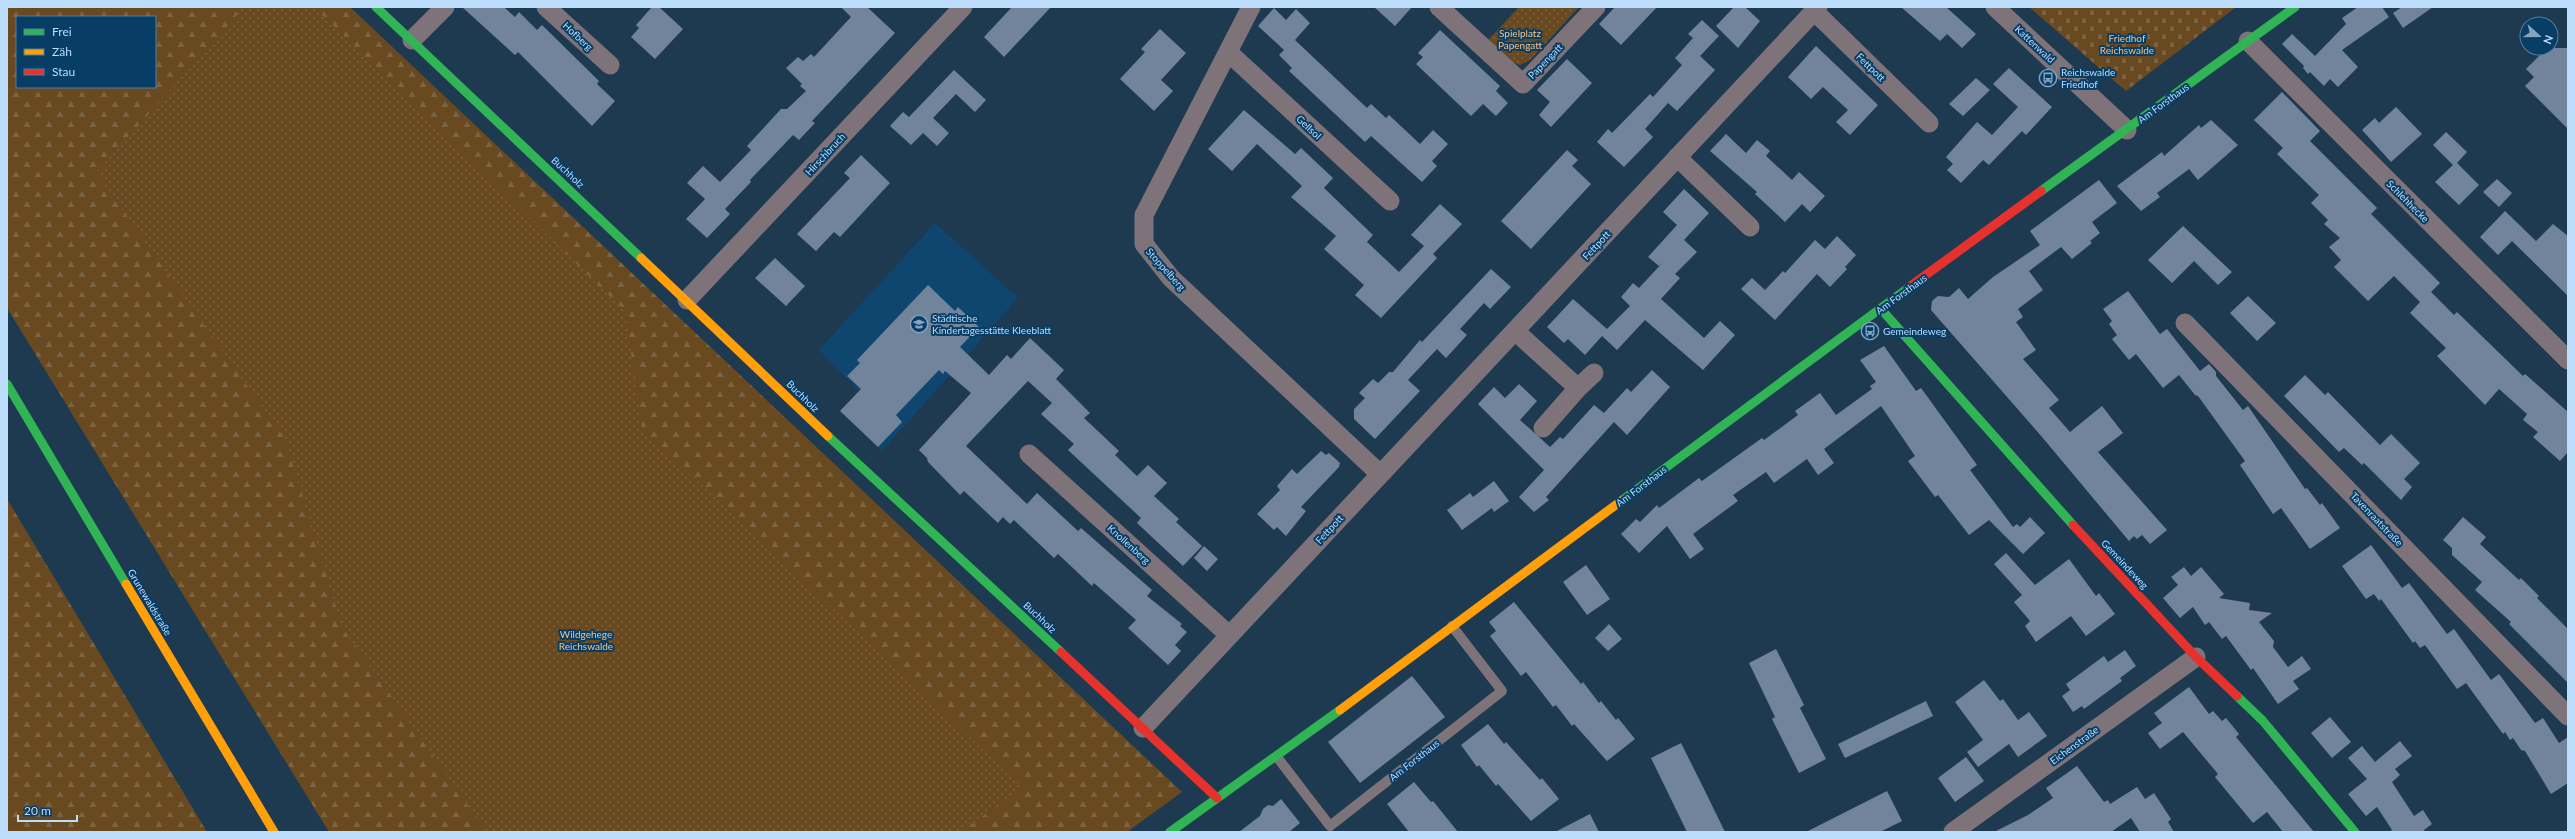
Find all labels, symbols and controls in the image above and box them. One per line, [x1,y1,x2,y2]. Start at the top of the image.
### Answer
legend [16,16,156,88]
north arrow [2519,16,2559,56]
street label: Hofberg [561,19,595,53]
street label: Kattenwald [2013,23,2057,65]
text: Frei [52,24,72,39]
park label: Spielplatz Papengatt [1498,27,1542,51]
park label: Friedhof Reichswalde [2100,32,2154,56]
text: N [2541,33,2556,46]
street label: Papengatt [1525,41,1565,81]
text: Zäh [52,44,72,59]
street label: Fettpott [1854,50,1888,84]
text: Stau [52,64,75,79]
place label: Reichswalde Friedhof [2061,66,2115,90]
bus stop icon: Reichswalde Friedhof [2038,68,2058,88]
street label: Am Forsthaus [2135,80,2191,126]
street label: Gellsol [1294,113,1324,141]
street label: Hirschbruch [802,130,848,178]
street label: Buchholz [549,154,587,190]
street label: Schlehhecke [2384,177,2432,225]
street label: Fettpott [1580,228,1613,262]
street label: Stoppelberg [1144,245,1188,293]
street label: Am Forsthaus [1873,271,1929,317]
place label: Städtische Kindertagesstätte Kleeblatt [932,312,1051,336]
school or university icon: Städtische Kindertagesstätte Kleeblatt [909,314,929,334]
bus stop icon: Gemeindeweg [1860,321,1880,341]
place label: Gemeindeweg [1883,325,1946,337]
street label: Buchholz [784,378,822,415]
street label: Am Forsthaus [1613,463,1669,509]
street label: Tavenraatstraße [2348,490,2406,548]
street label: Fettpott [1313,512,1346,546]
street label: Knollenberg [1105,522,1153,566]
street label: Gemeindeweg [2099,537,2151,591]
street label: Grunewaldstraße [125,567,175,637]
street label: Buchholz [1021,599,1059,635]
park label: Wildgehege Reichswalde [559,628,613,652]
street label: Eichenstraße [2047,723,2101,767]
street label: Am Forsthaus [1386,737,1442,783]
scale bar [18,797,77,823]
text: 20 m [24,803,51,818]

